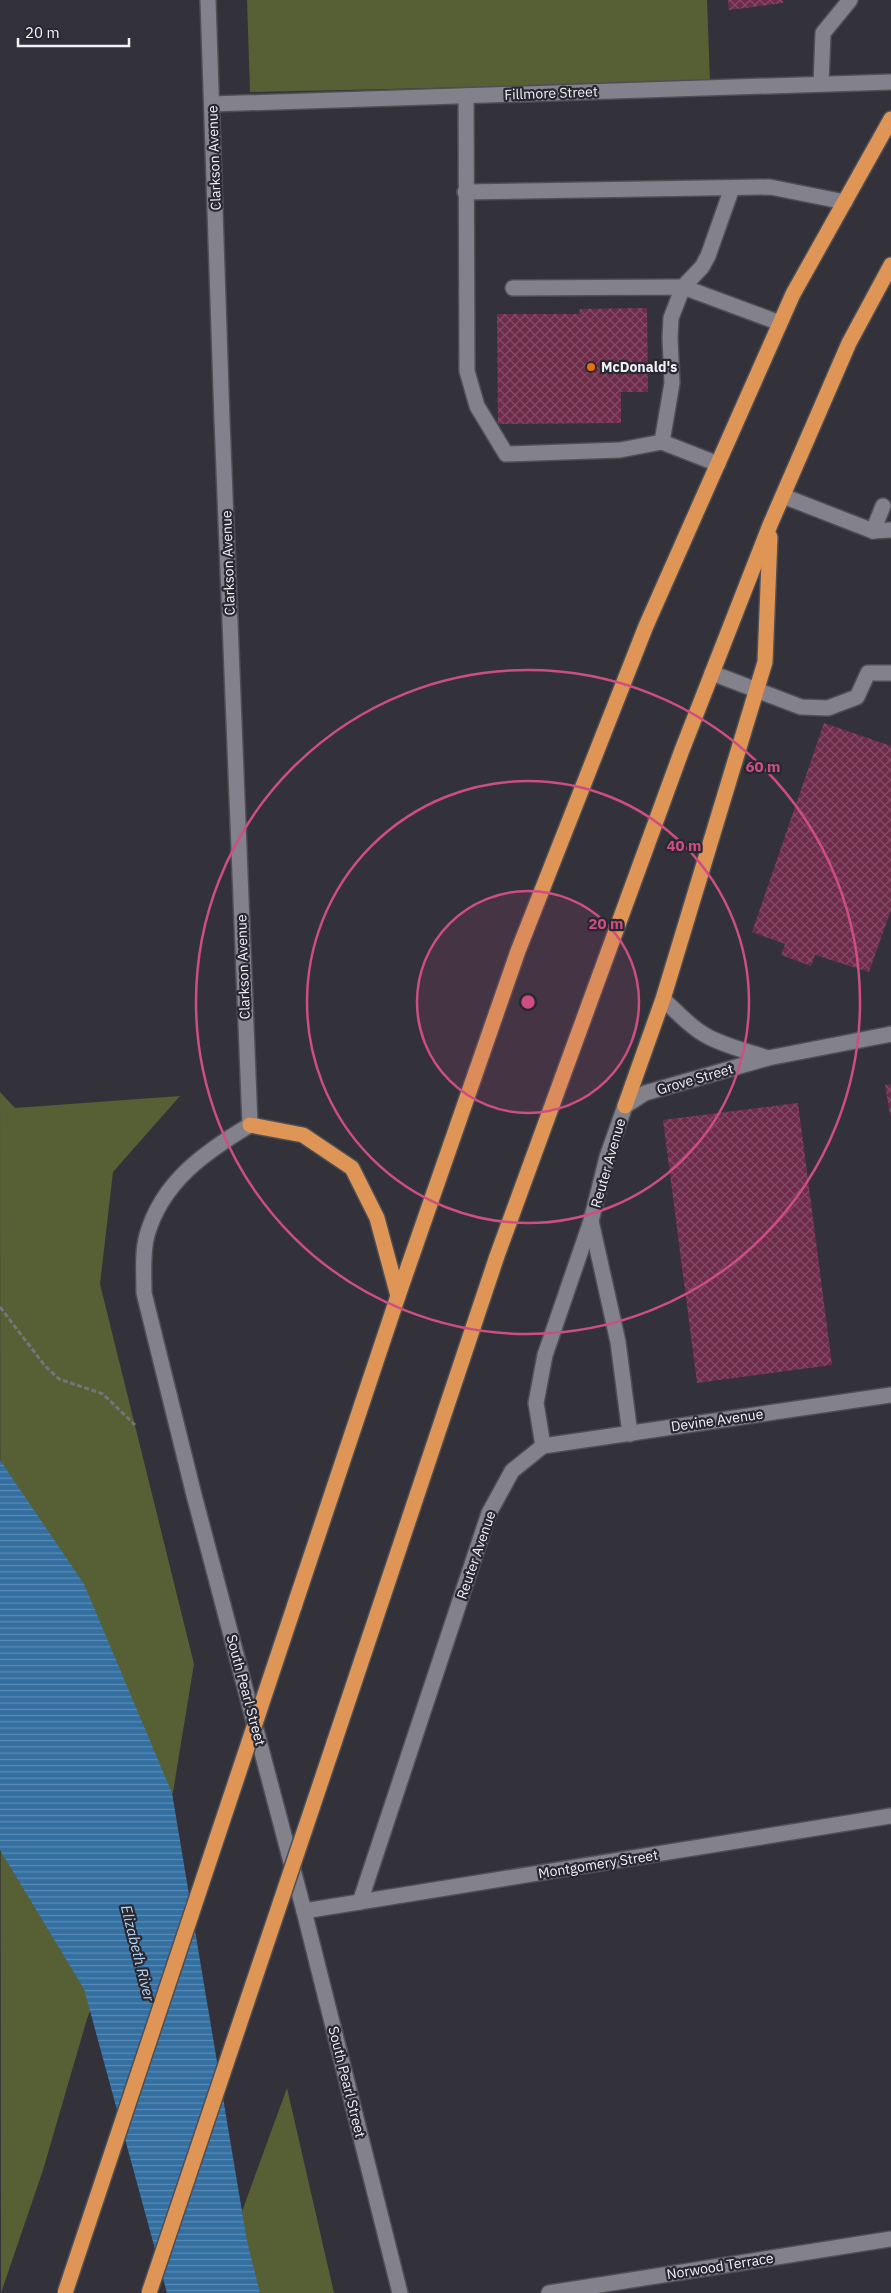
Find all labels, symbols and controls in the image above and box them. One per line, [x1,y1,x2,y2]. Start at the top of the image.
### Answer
scale bar [18,15,129,47]
text: 20 m [25,23,60,42]
street label: Fillmore Street [504,82,598,104]
street label: Clarkson Avenue [203,105,225,211]
place label: McDonald's [601,358,677,376]
marker: McDonald's [585,361,597,373]
street label: Clarkson Avenue [217,510,239,616]
text: 60 m [746,757,780,776]
text: 40 m [667,836,701,855]
street label: Clarkson Avenue [232,914,254,1020]
text: 20 m [589,914,623,933]
centre of rings [519,993,537,1011]
street label: Grove Street [655,1059,735,1098]
street label: Reuter Avenue [587,1116,629,1210]
street label: Devine Avenue [670,1405,765,1435]
street label: Reuter Avenue [452,1508,500,1601]
street label: South Pearl Street [223,1633,269,1748]
street label: Montgomery Street [537,1846,659,1882]
water label: Elizabeth River [117,1903,159,2004]
street label: South Pearl Street [324,2024,370,2140]
street label: Norwood Terrace [665,2249,775,2283]

